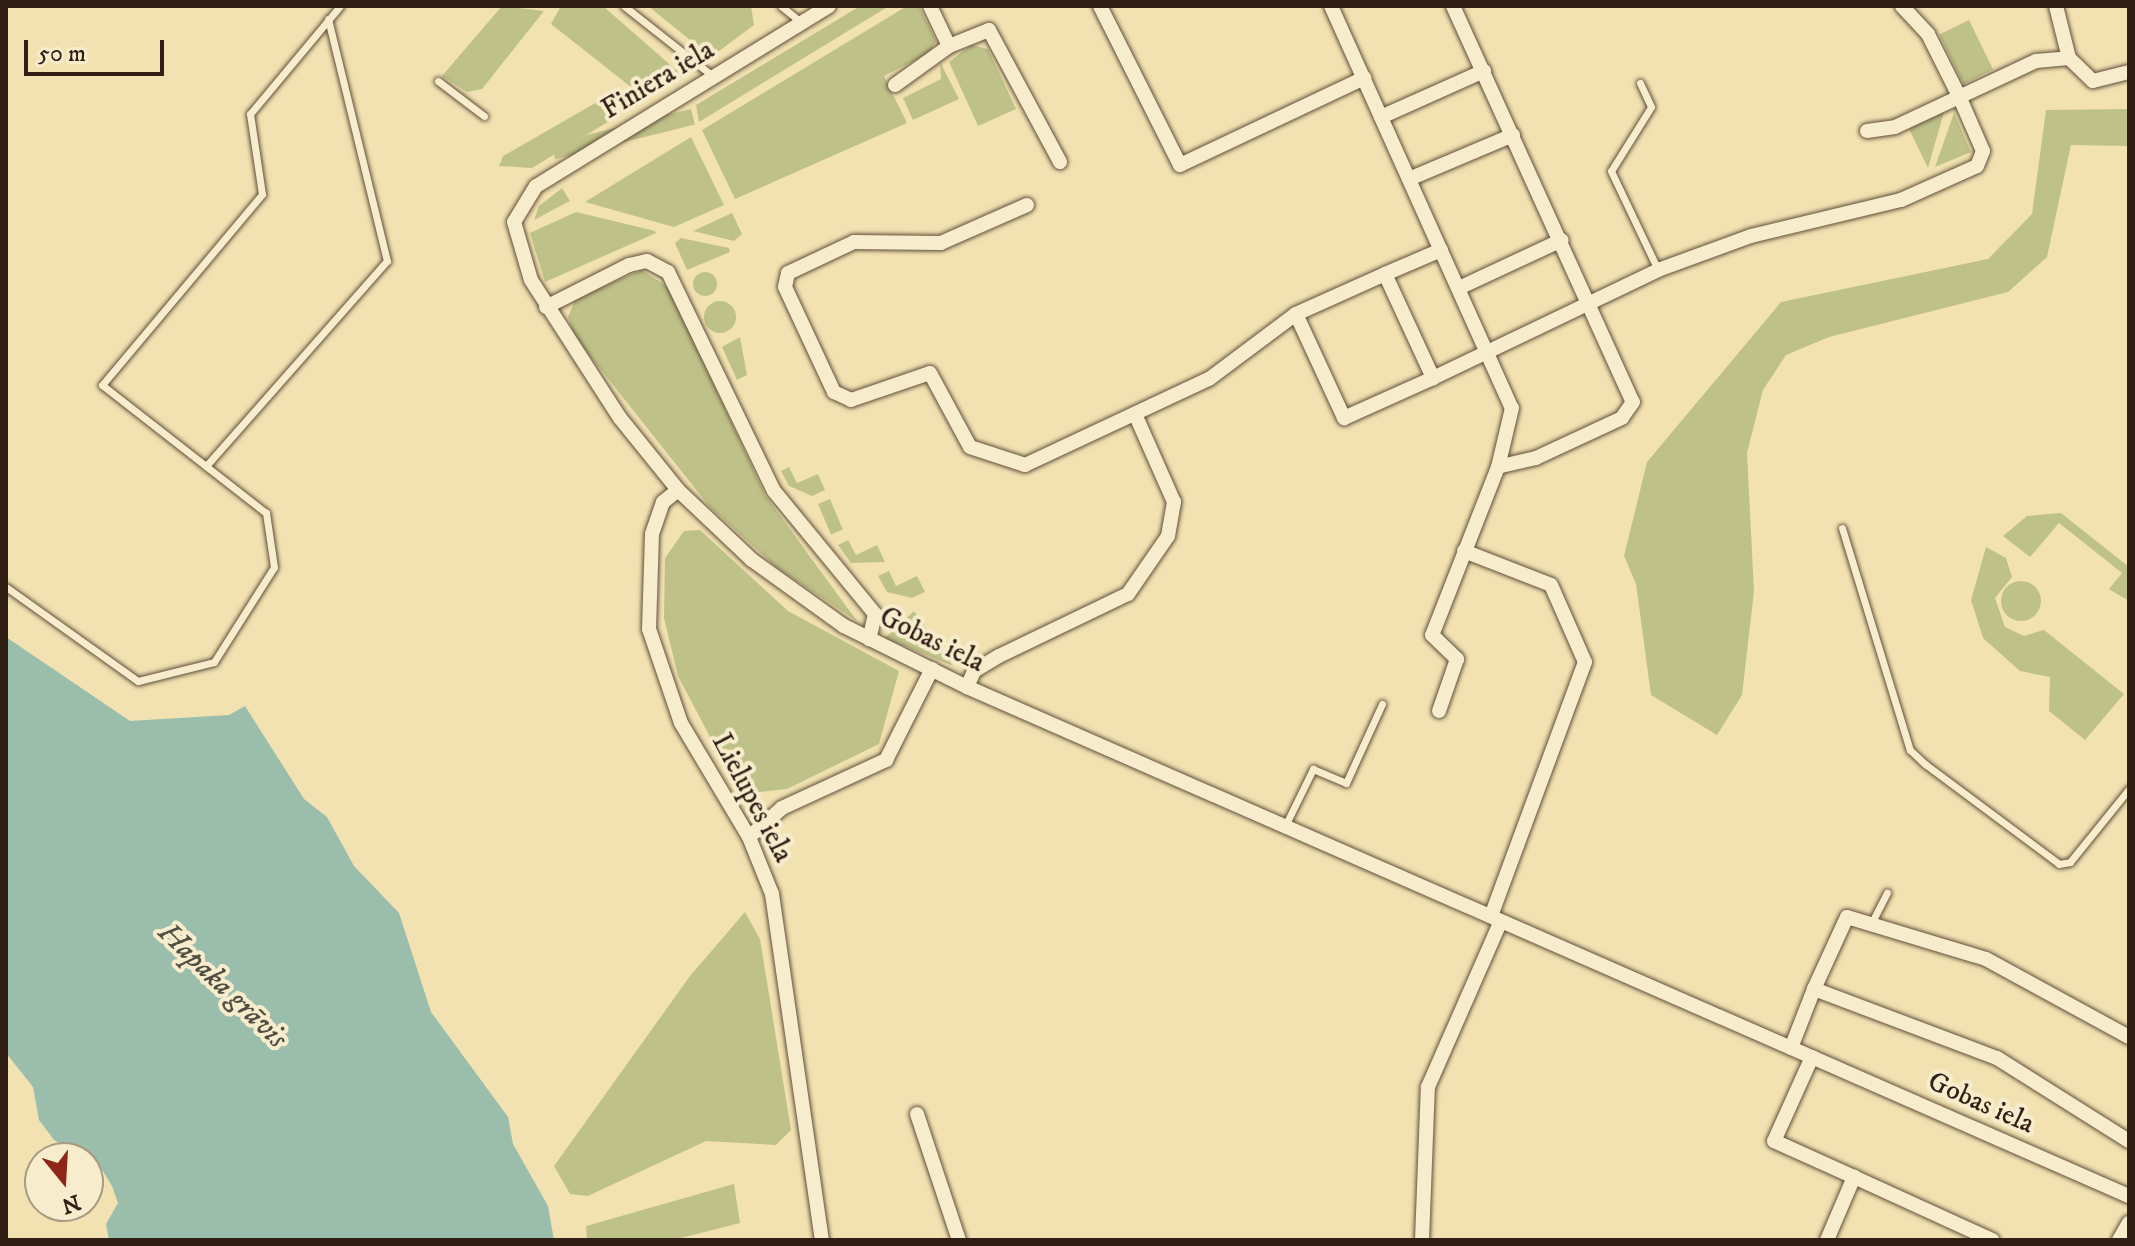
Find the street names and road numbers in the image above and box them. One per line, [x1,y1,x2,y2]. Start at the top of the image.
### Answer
street label: Finiera iela [596,33,720,127]
street label: Gobas iela [874,600,990,680]
street label: Lielupes iela [704,728,800,868]
street label: Gobas iela [1923,1065,2039,1141]

